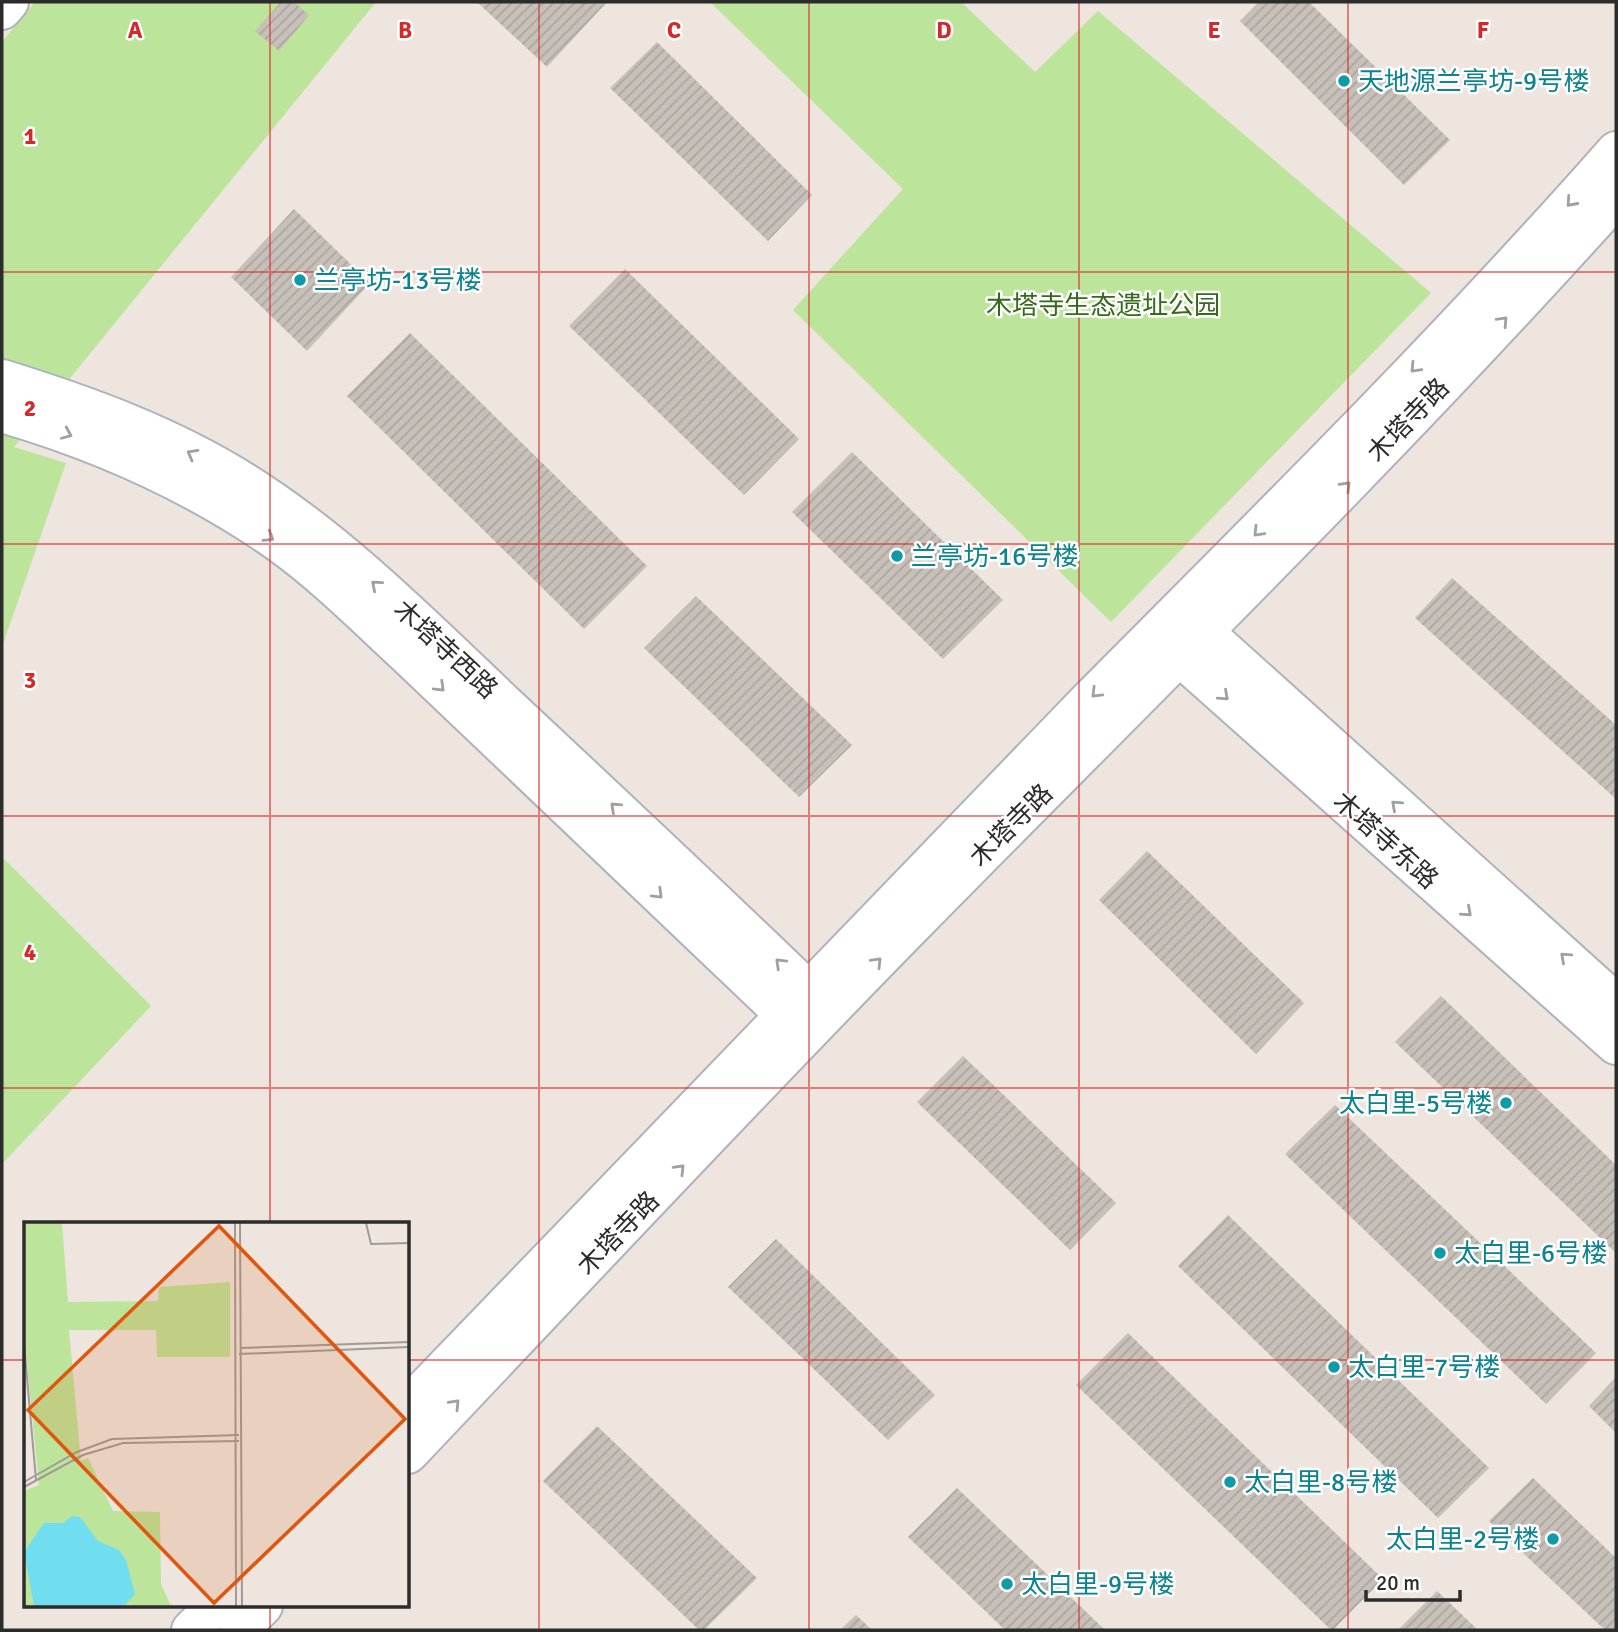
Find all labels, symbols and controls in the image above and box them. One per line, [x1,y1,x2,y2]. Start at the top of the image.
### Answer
text: A [128,16,143,45]
text: B [398,16,412,45]
text: C [667,16,681,45]
text: D [936,16,952,45]
text: E [1207,16,1221,45]
text: F [1477,16,1489,45]
place label: 天地源兰亭坊-9号楼 [1358,66,1589,98]
marker: 天地源兰亭坊-9号楼 [1336,73,1352,89]
text: 1 [24,122,36,151]
one-way arrow [1567,194,1579,207]
place label: 兰亭坊-13号楼 [314,265,481,297]
marker: 兰亭坊-13号楼 [292,272,308,288]
park label: 木塔寺生态遗址公园 [986,290,1220,322]
one-way arrow [1494,316,1507,329]
one-way arrow [1410,360,1423,373]
street label: 木塔寺路 [1361,372,1456,469]
text: 2 [24,394,36,423]
one-way arrow [59,426,72,440]
one-way arrow [186,448,199,462]
one-way arrow [1338,481,1350,494]
one-way arrow [1253,524,1266,537]
one-way arrow [261,528,274,541]
place label: 兰亭坊-16号楼 [911,541,1078,573]
marker: 兰亭坊-16号楼 [889,548,905,564]
one-way arrow [372,581,385,593]
street label: 木塔寺西路 [387,594,504,706]
text: 3 [24,666,36,695]
one-way arrow [432,678,445,691]
one-way arrow [1092,685,1105,698]
one-way arrow [1216,687,1229,700]
street label: 木塔寺路 [964,778,1060,874]
street label: 木塔寺东路 [1326,785,1444,896]
one-way arrow [1391,801,1404,813]
one-way arrow [610,802,623,815]
one-way arrow [650,886,663,899]
one-way arrow [1459,904,1472,916]
text: 4 [24,938,36,967]
one-way arrow [1561,953,1574,965]
one-way arrow [868,957,881,970]
one-way arrow [775,959,788,972]
place label: 太白里-5号楼 [1339,1088,1492,1120]
marker: 太白里-5号楼 [1498,1095,1514,1111]
one-way arrow [671,1164,684,1177]
street label: 木塔寺路 [571,1185,666,1282]
inset map [24,1222,410,1608]
place label: 太白里-6号楼 [1454,1238,1607,1270]
marker: 太白里-6号楼 [1432,1245,1448,1261]
place label: 太白里-7号楼 [1348,1352,1500,1384]
marker: 太白里-7号楼 [1326,1359,1342,1375]
one-way arrow [446,1399,459,1412]
place label: 太白里-8号楼 [1244,1467,1397,1499]
marker: 太白里-8号楼 [1222,1474,1238,1490]
place label: 太白里-2号楼 [1386,1524,1539,1556]
marker: 太白里-2号楼 [1545,1531,1561,1547]
scale bar [1366,1558,1460,1602]
place label: 太白里-9号楼 [1021,1569,1174,1601]
text: 20 m [1376,1570,1420,1596]
marker: 太白里-9号楼 [999,1576,1015,1592]

